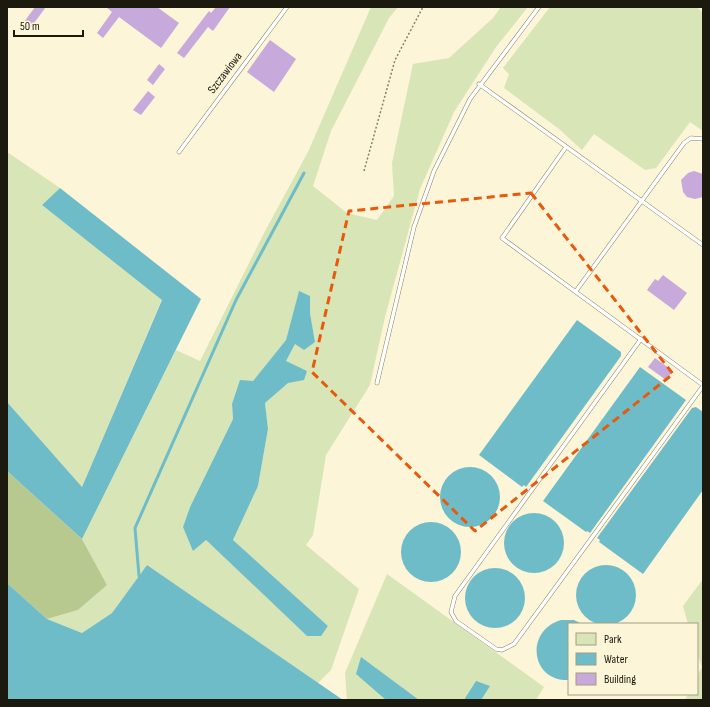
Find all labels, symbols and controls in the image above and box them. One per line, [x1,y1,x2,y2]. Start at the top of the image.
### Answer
scale bar [14,12,83,38]
text: 50 m [20,19,40,34]
street label: Szczawiowa [205,49,246,97]
legend [568,623,698,695]
text: Park [604,632,622,647]
text: Water [604,652,628,667]
text: Building [604,672,636,687]

